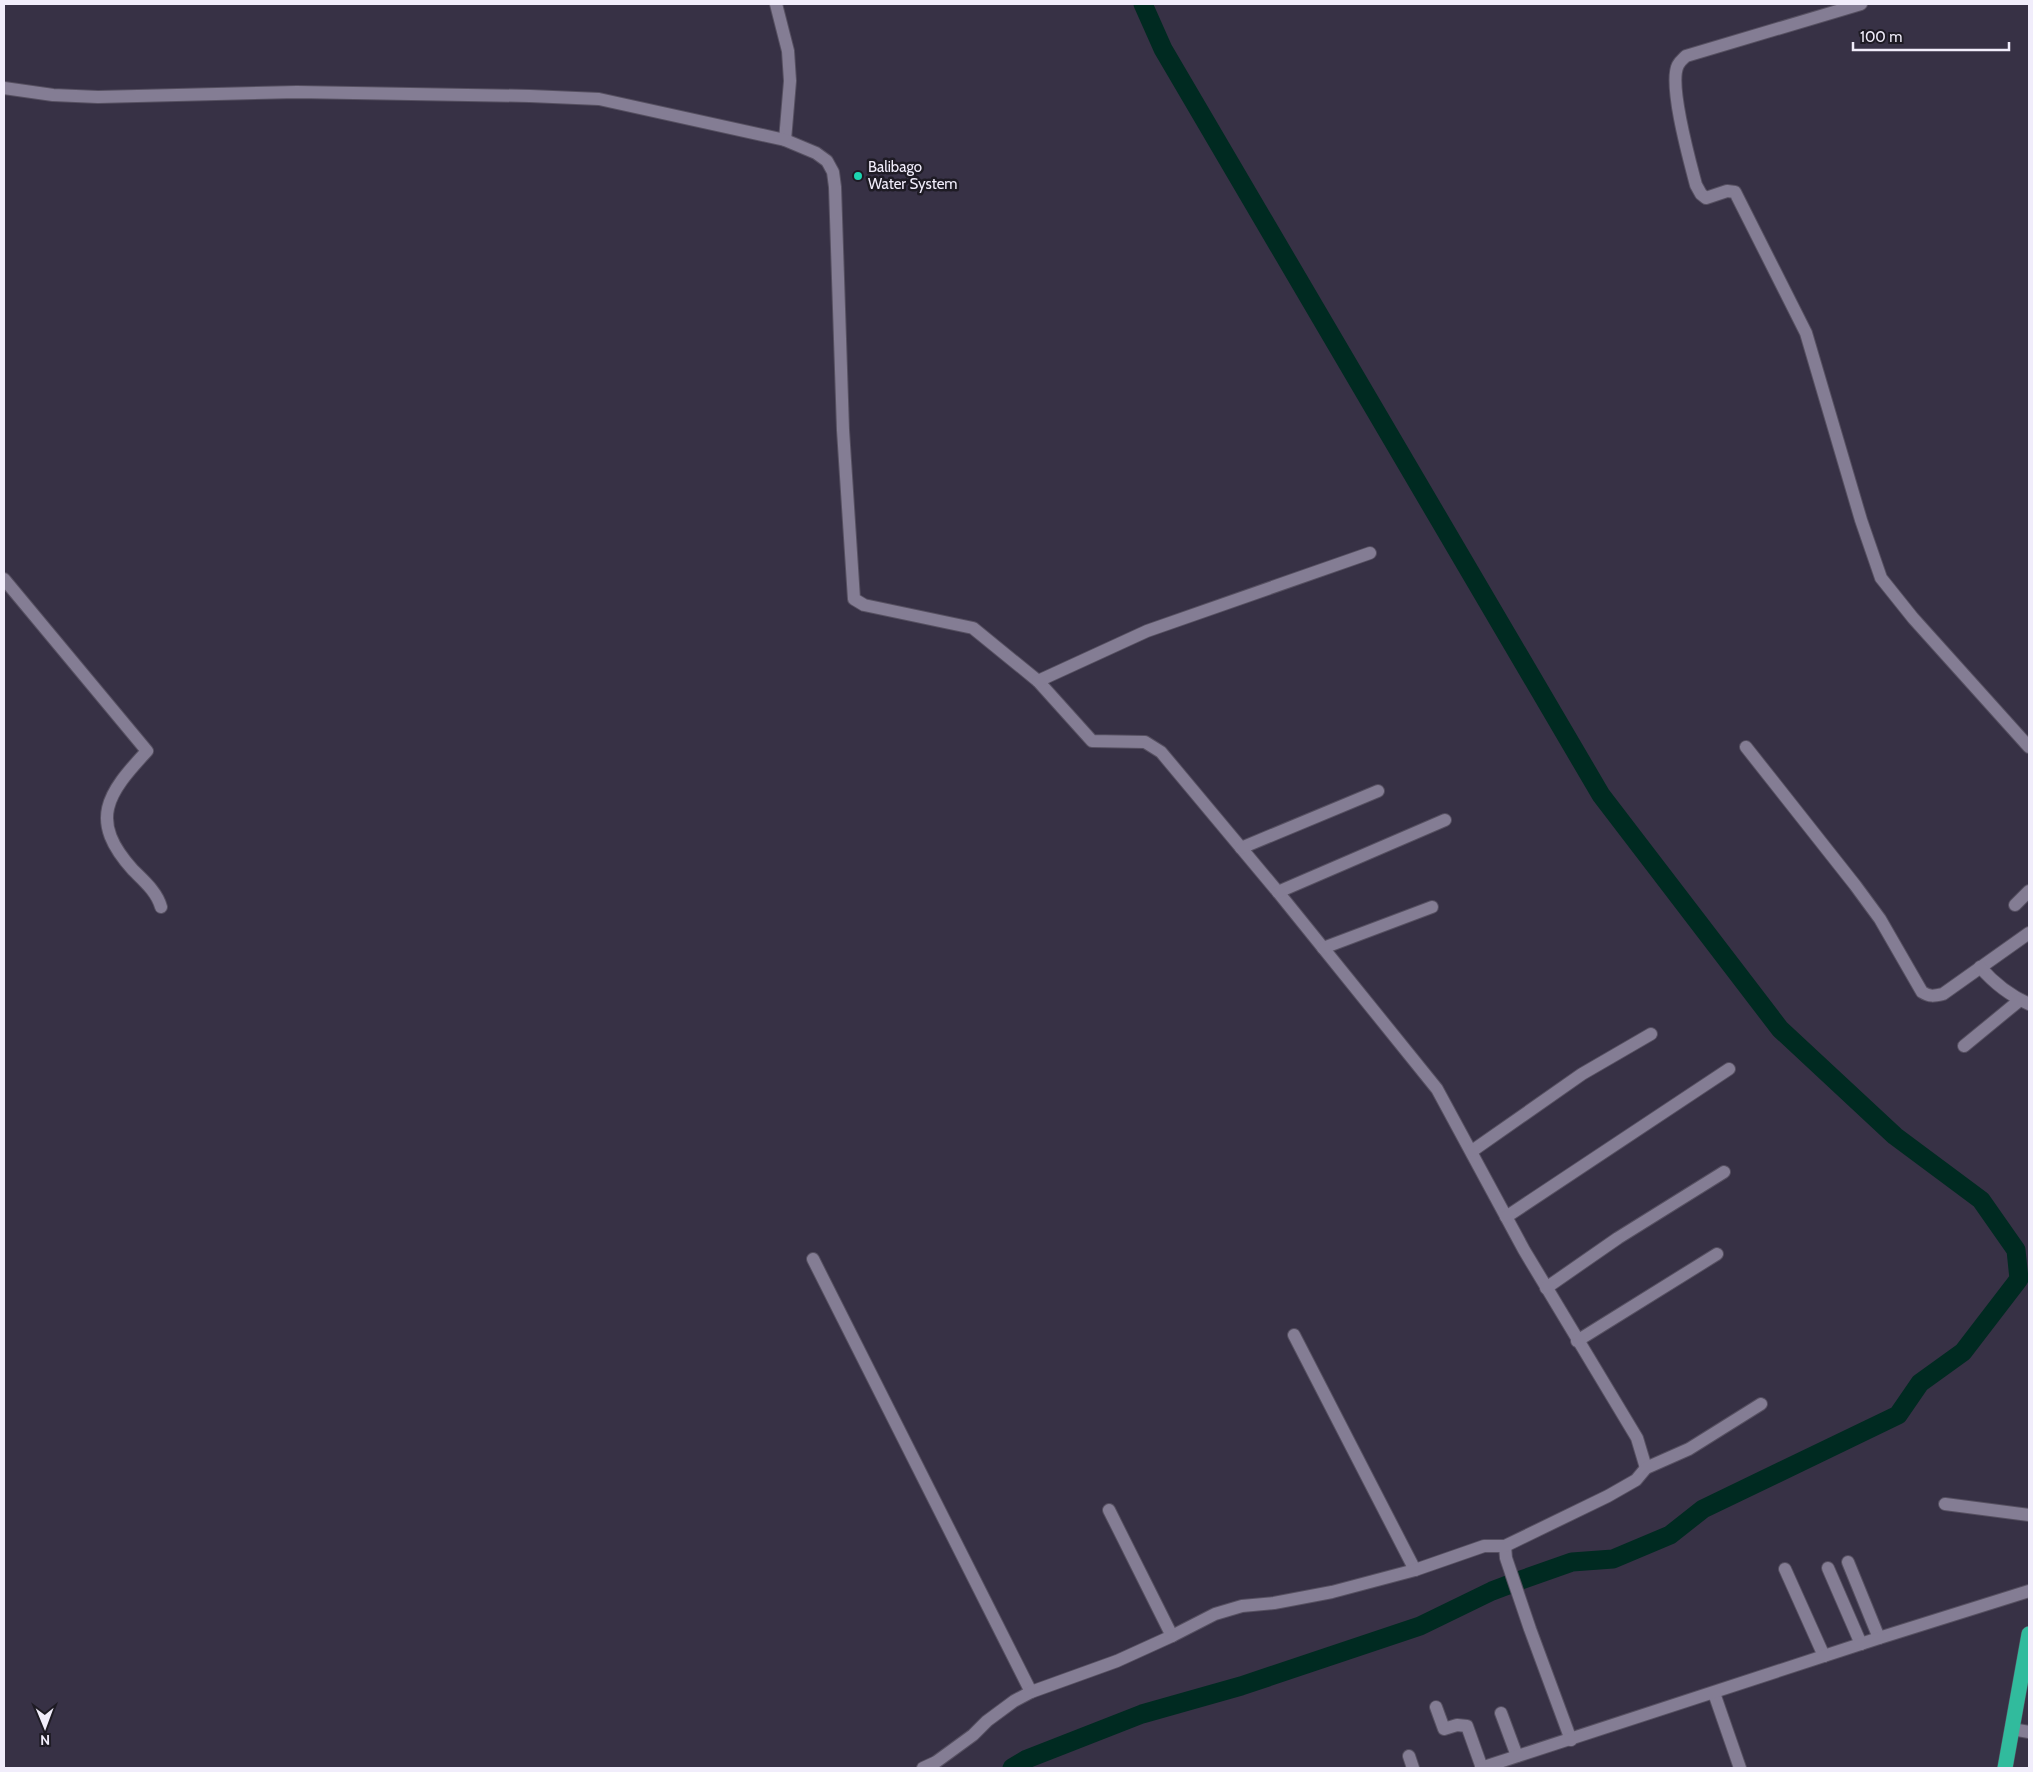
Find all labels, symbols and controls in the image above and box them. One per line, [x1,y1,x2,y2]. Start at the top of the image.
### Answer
scale bar [1853,20,2009,52]
text: 100 m [1860,28,1902,46]
place label: Balibago Water System [868,158,958,193]
marker: Balibago Water System [852,170,864,182]
north arrow [20,1702,70,1752]
text: N [40,1731,50,1749]

